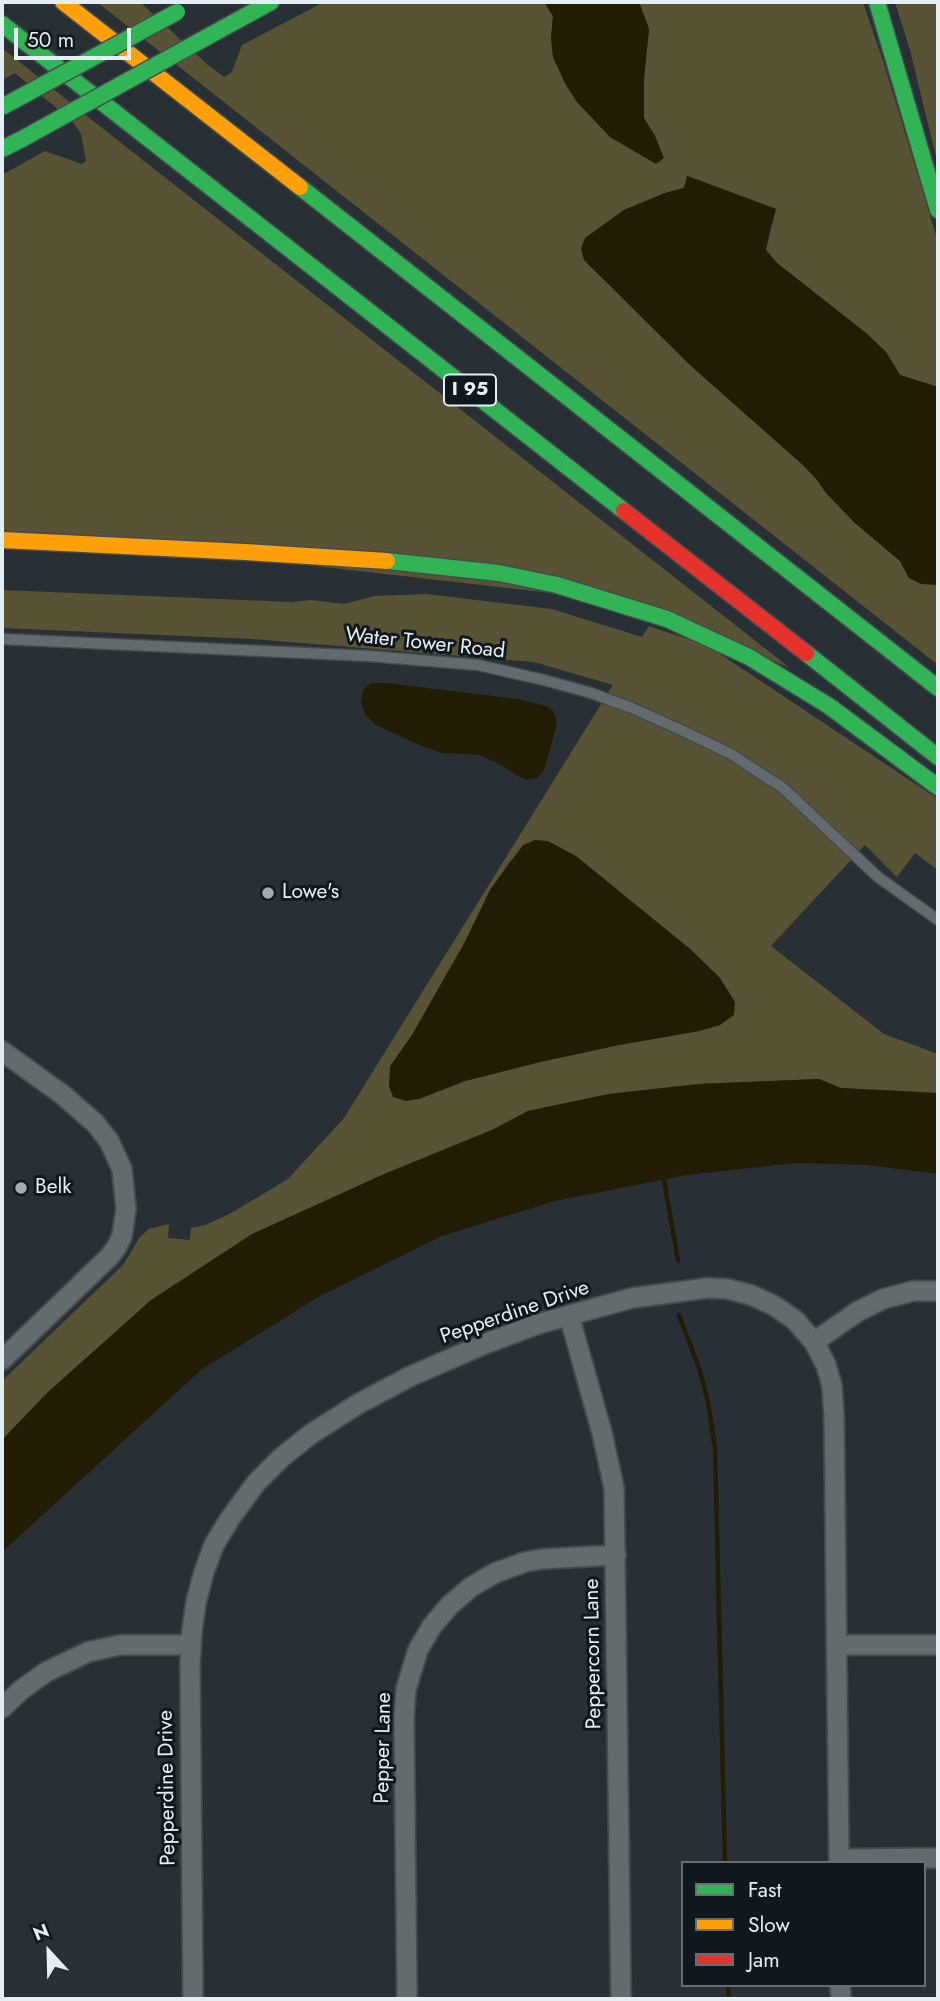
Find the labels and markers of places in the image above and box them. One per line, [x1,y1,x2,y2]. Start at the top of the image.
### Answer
place label: Lowe's [282,880,339,906]
marker: Lowe's [260,885,276,901]
place label: Belk [35,1175,72,1201]
marker: Belk [13,1180,29,1196]

